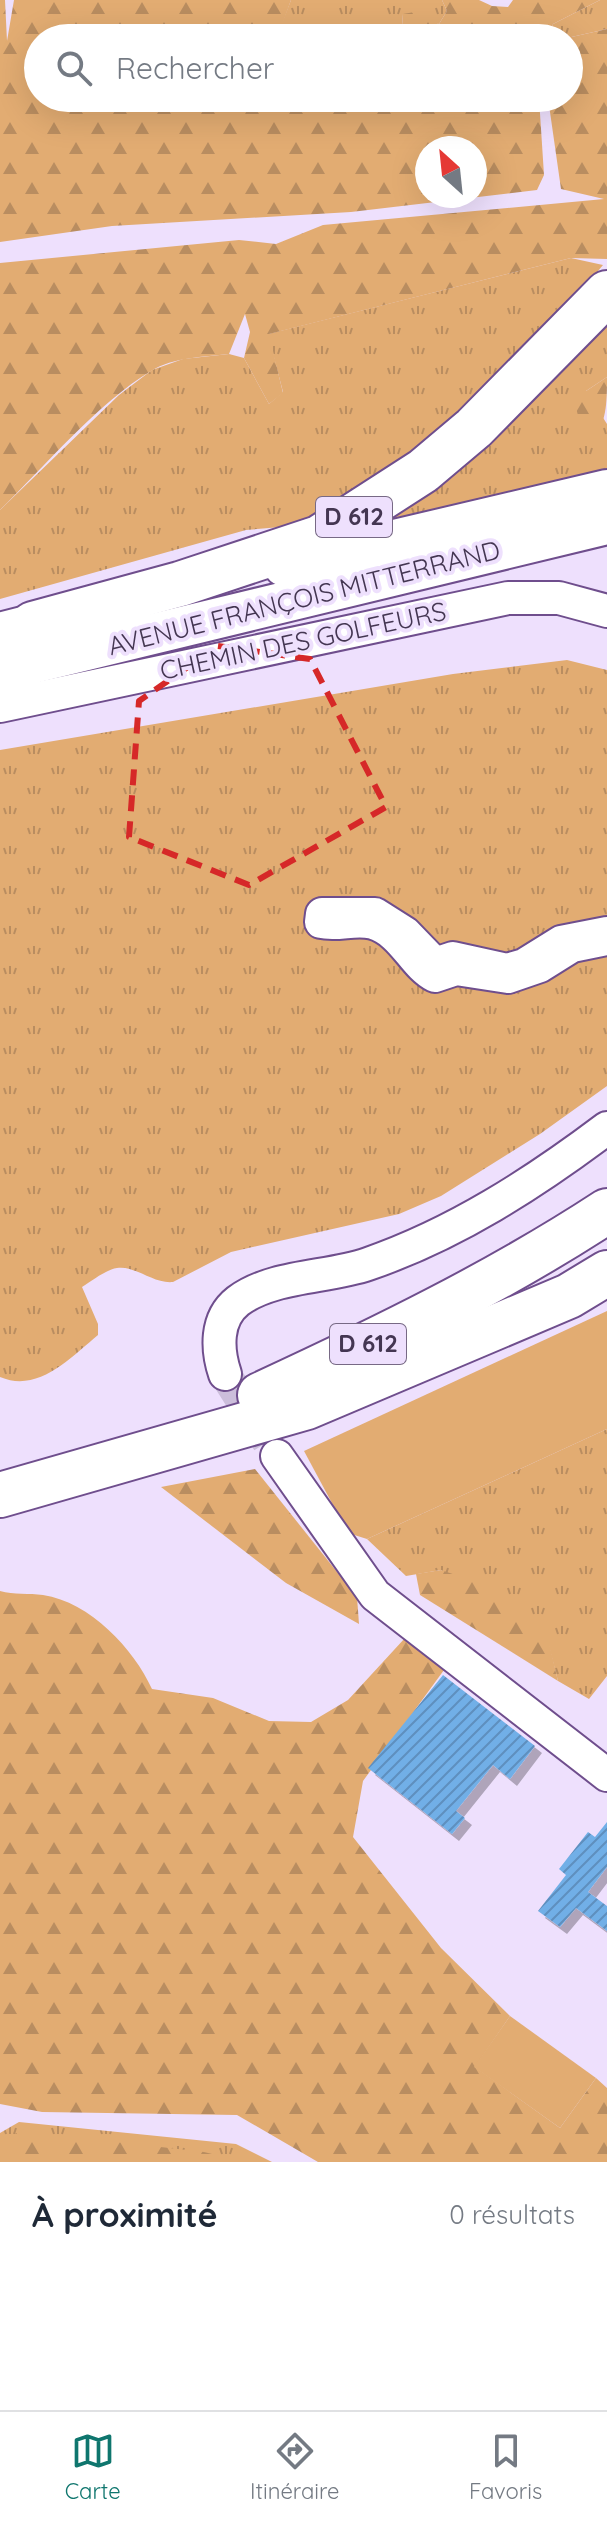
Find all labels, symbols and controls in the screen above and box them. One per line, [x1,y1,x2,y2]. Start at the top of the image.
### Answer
search box [24,24,583,112]
icon: search [52,46,96,90]
text: Rechercher [116,49,274,87]
north arrow [415,136,487,208]
road number: D 612 [316,497,392,537]
street label: AVENUE FRANÇOIS MITTERRAND [104,533,503,662]
street label: CHEMIN DES GOLFEURS [157,594,449,687]
road number: D 612 [330,1324,406,1364]
text: À proximité [32,2193,218,2236]
text: 0 résultats [449,2198,575,2231]
tab: Carte [65,2429,121,2505]
tab: Itinéraire [250,2429,340,2505]
tab: Favoris [469,2429,542,2505]

